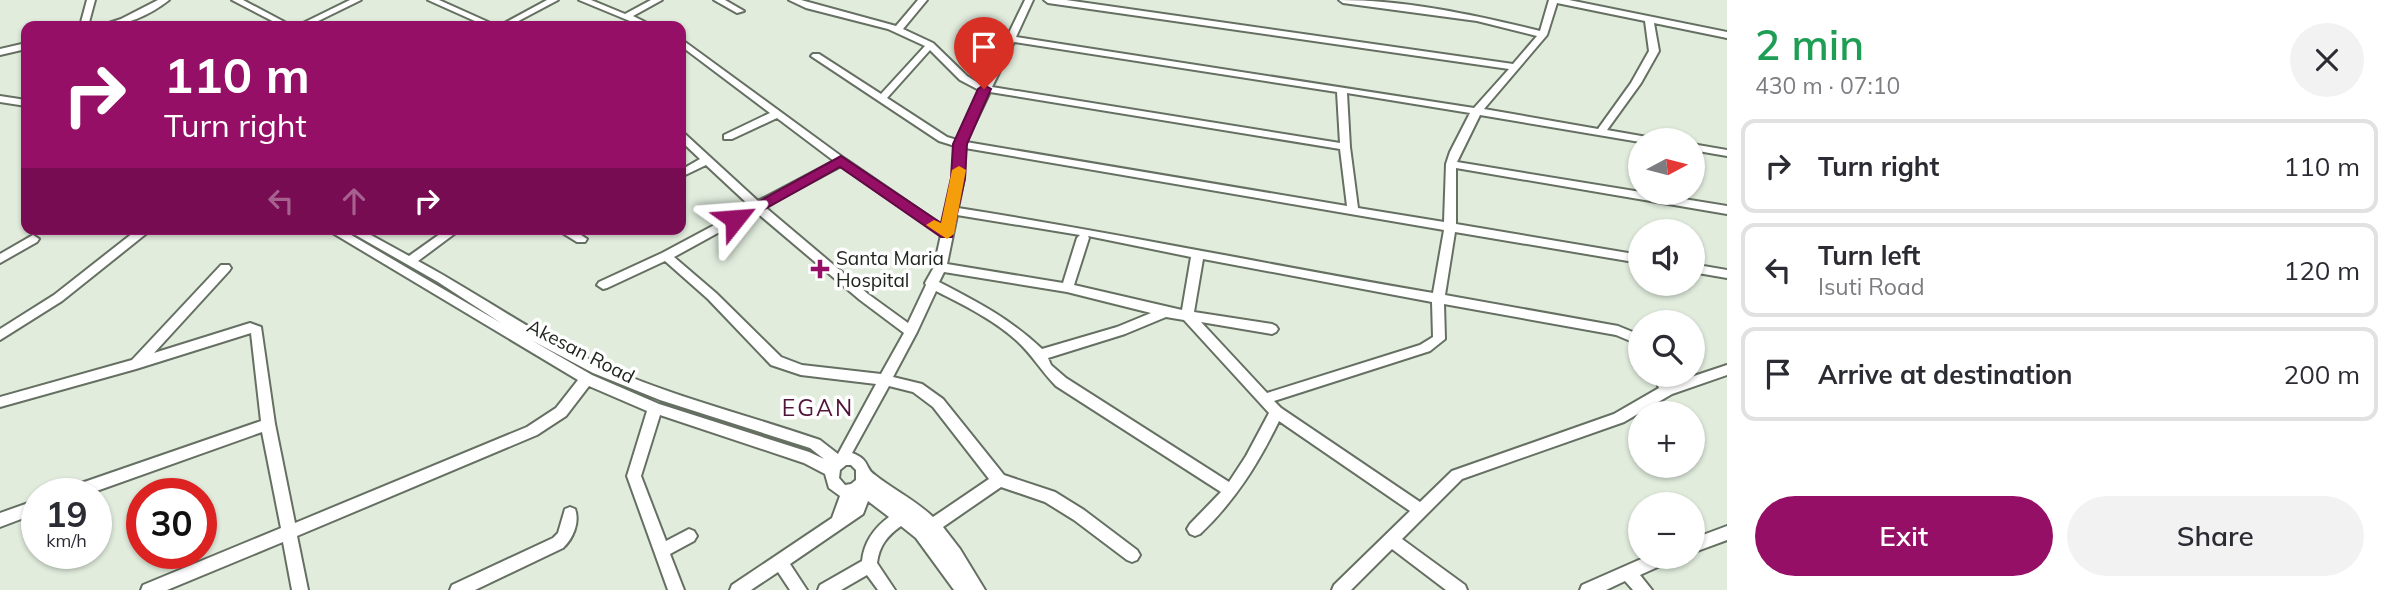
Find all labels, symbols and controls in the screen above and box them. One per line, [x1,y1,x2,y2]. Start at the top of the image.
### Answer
pin [954,17,1014,89]
text: 2 min [1755,18,1864,71]
button: close [2290,23,2364,97]
icon: arrive [965,28,1003,66]
text: 110 m [164,44,310,105]
icon: right [49,49,140,140]
text: 430 m · 07:10 [1755,71,1900,100]
text: Turn right [164,105,307,145]
north arrow [1628,128,1704,205]
map controls [1628,128,1705,569]
icon: right [1759,147,1797,185]
text: Turn right [1818,150,1939,183]
text: 110 m [2284,150,2360,183]
icon: left [262,182,300,220]
icon: ahead [335,182,373,220]
icon: right [408,182,446,220]
position arrow [698,182,772,256]
button: sound [1628,219,1705,296]
text: Turn left [1818,239,1920,272]
place label: Santa Maria Hospital [836,246,944,292]
icon: left [1759,251,1797,289]
text: 120 m [2284,254,2360,287]
marker: Santa Maria Hospital [810,259,830,279]
text: Isuti Road [1818,272,1925,301]
button: search [1628,310,1705,387]
street label: Akesan Road [523,314,639,388]
icon: arrive [1759,355,1797,393]
text: Arrive at destination [1818,358,2073,391]
text: 200 m [2284,358,2360,391]
district label: EGAN [782,393,854,422]
button: + [1628,401,1705,478]
speed limit sign: 30 [126,478,217,569]
text: 19 [45,492,88,536]
button: − [1628,492,1705,569]
button: Exit [1755,496,2053,576]
button: Share [2067,496,2364,576]
text: km/h [46,529,87,552]

